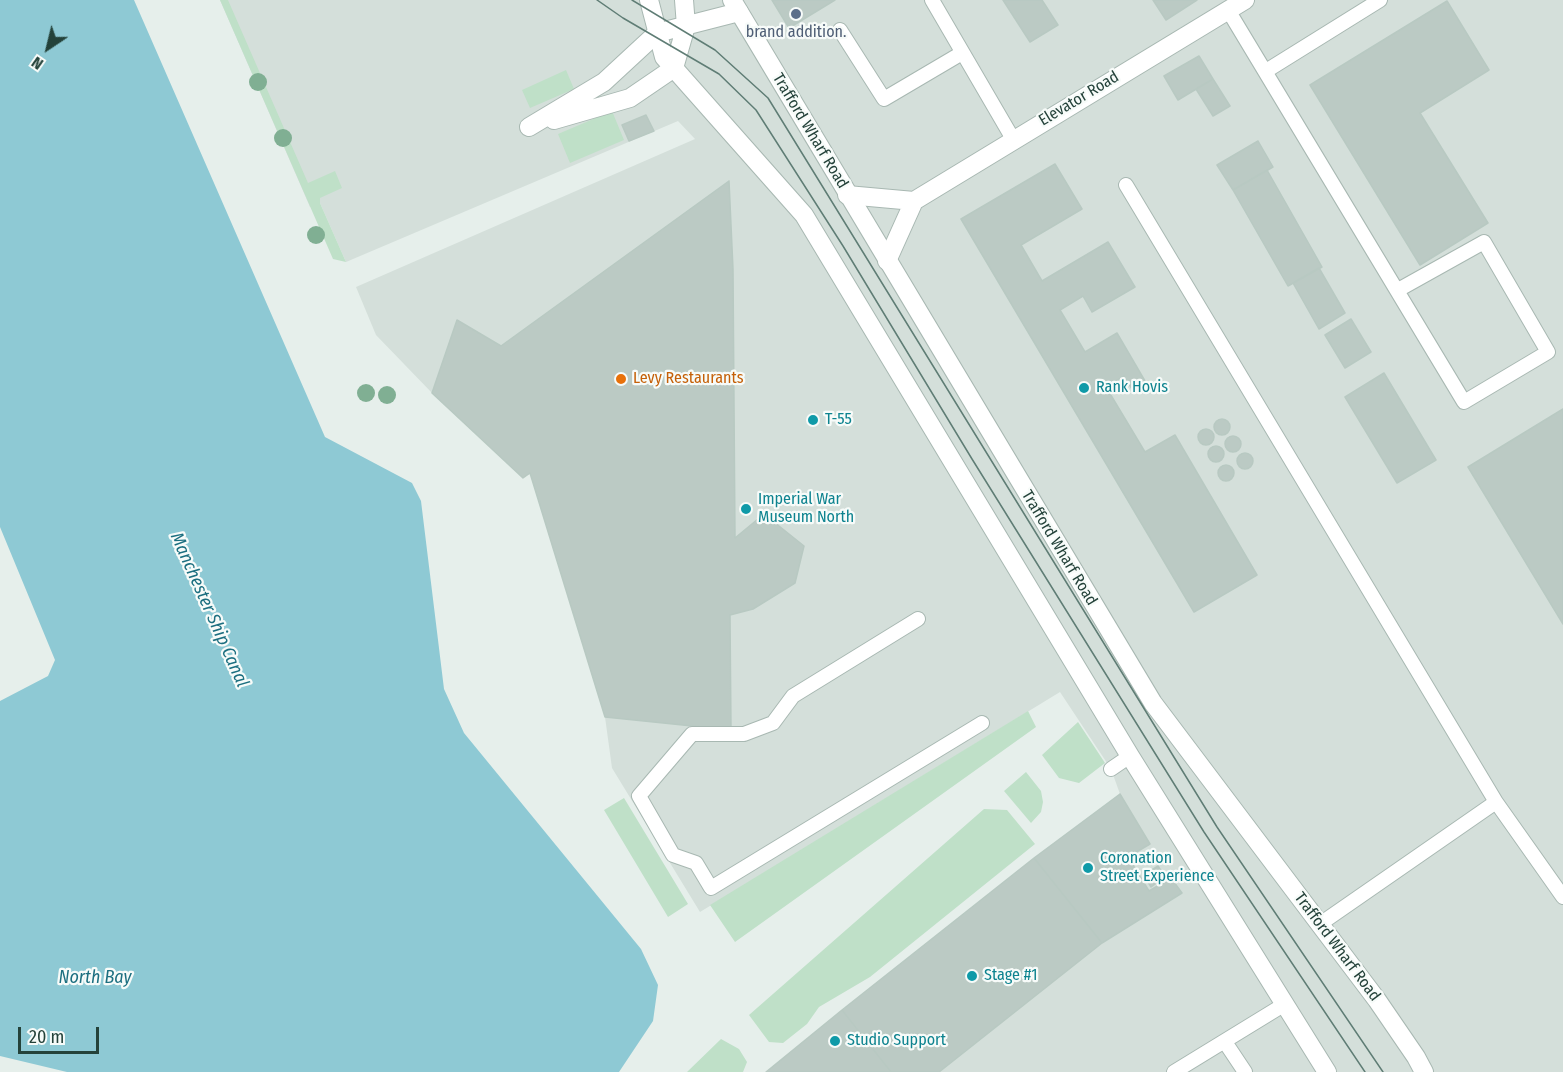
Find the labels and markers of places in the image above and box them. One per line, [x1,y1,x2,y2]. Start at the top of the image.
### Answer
marker: brand addition. [789,7,803,21]
place label: brand addition. [746,23,846,43]
place label: Levy Restaurants [633,369,744,389]
marker: Levy Restaurants [614,372,628,386]
place label: Rank Hovis [1096,378,1168,398]
marker: Rank Hovis [1077,381,1091,395]
place label: T-55 [825,410,852,430]
marker: T-55 [806,413,820,427]
place label: Imperial War Museum North [758,490,854,528]
marker: Imperial War Museum North [739,502,753,516]
place label: Coronation Street Experience [1100,849,1214,887]
marker: Coronation Street Experience [1081,861,1095,875]
place label: Stage #1 [984,966,1037,986]
marker: Stage #1 [965,969,979,983]
place label: Studio Support [847,1031,946,1051]
marker: Studio Support [828,1034,842,1048]

